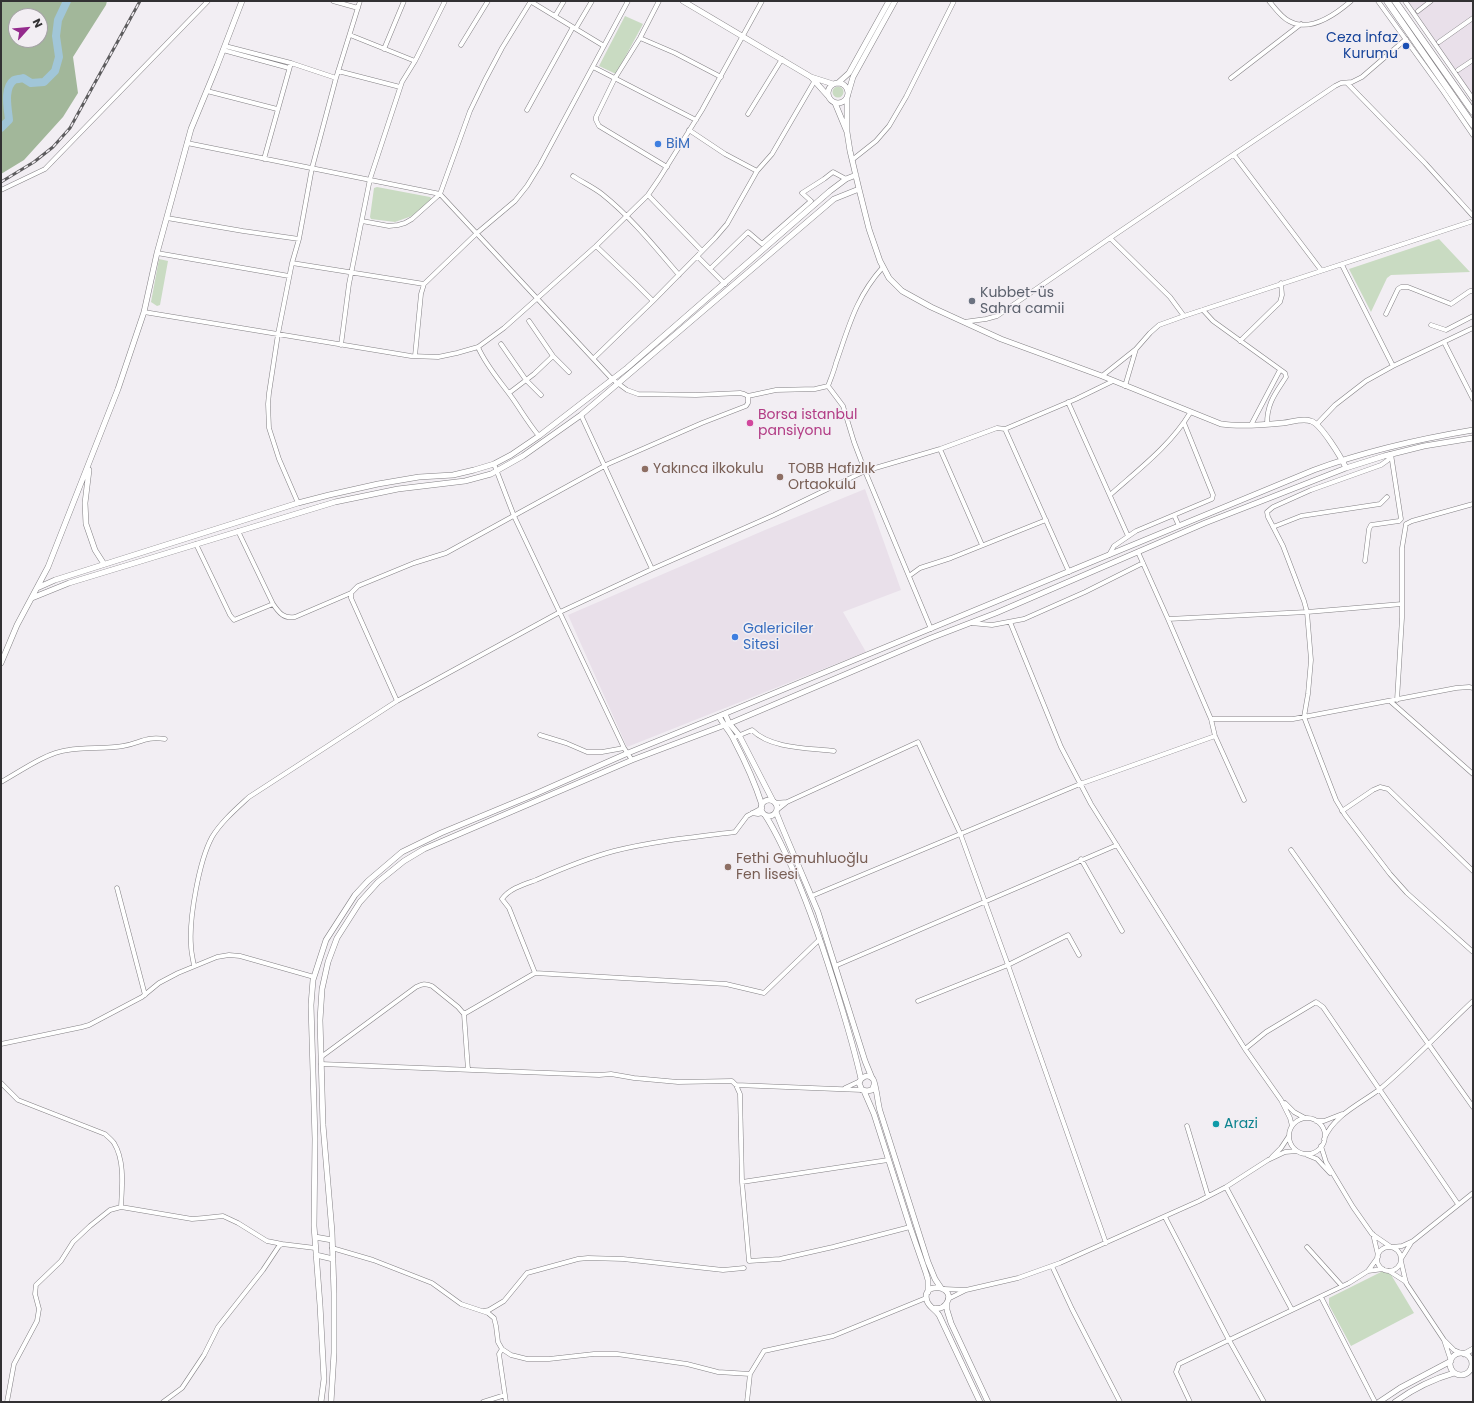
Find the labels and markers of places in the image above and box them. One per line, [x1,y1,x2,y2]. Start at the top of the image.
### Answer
place label: Ceza İnfaz Kurumu [1326,30,1398,62]
marker: Ceza İnfaz Kurumu [1401,41,1411,51]
place label: BiM [666,136,690,152]
marker: BiM [653,139,663,149]
place label: Kubbet-üs Sahra camii [980,285,1064,318]
marker: Kubbet-üs Sahra camii [967,296,977,306]
place label: Borsa istanbul pansiyonu [758,407,857,440]
marker: Borsa istanbul pansiyonu [745,418,755,428]
place label: Yakınca ilkokulu [653,461,764,477]
place label: TOBB Hafızlık Ortaokulu [788,461,875,494]
marker: Yakınca ilkokulu [640,464,650,474]
marker: TOBB Hafızlık Ortaokulu [775,472,785,482]
place label: Galericiler Sitesi [743,621,813,654]
marker: Galericiler Sitesi [730,632,740,642]
place label: Fethi Gemuhluoğlu Fen lisesi [736,851,868,884]
marker: Fethi Gemuhluoğlu Fen lisesi [723,862,733,872]
place label: Arazi [1224,1116,1258,1132]
marker: Arazi [1211,1119,1221,1129]

